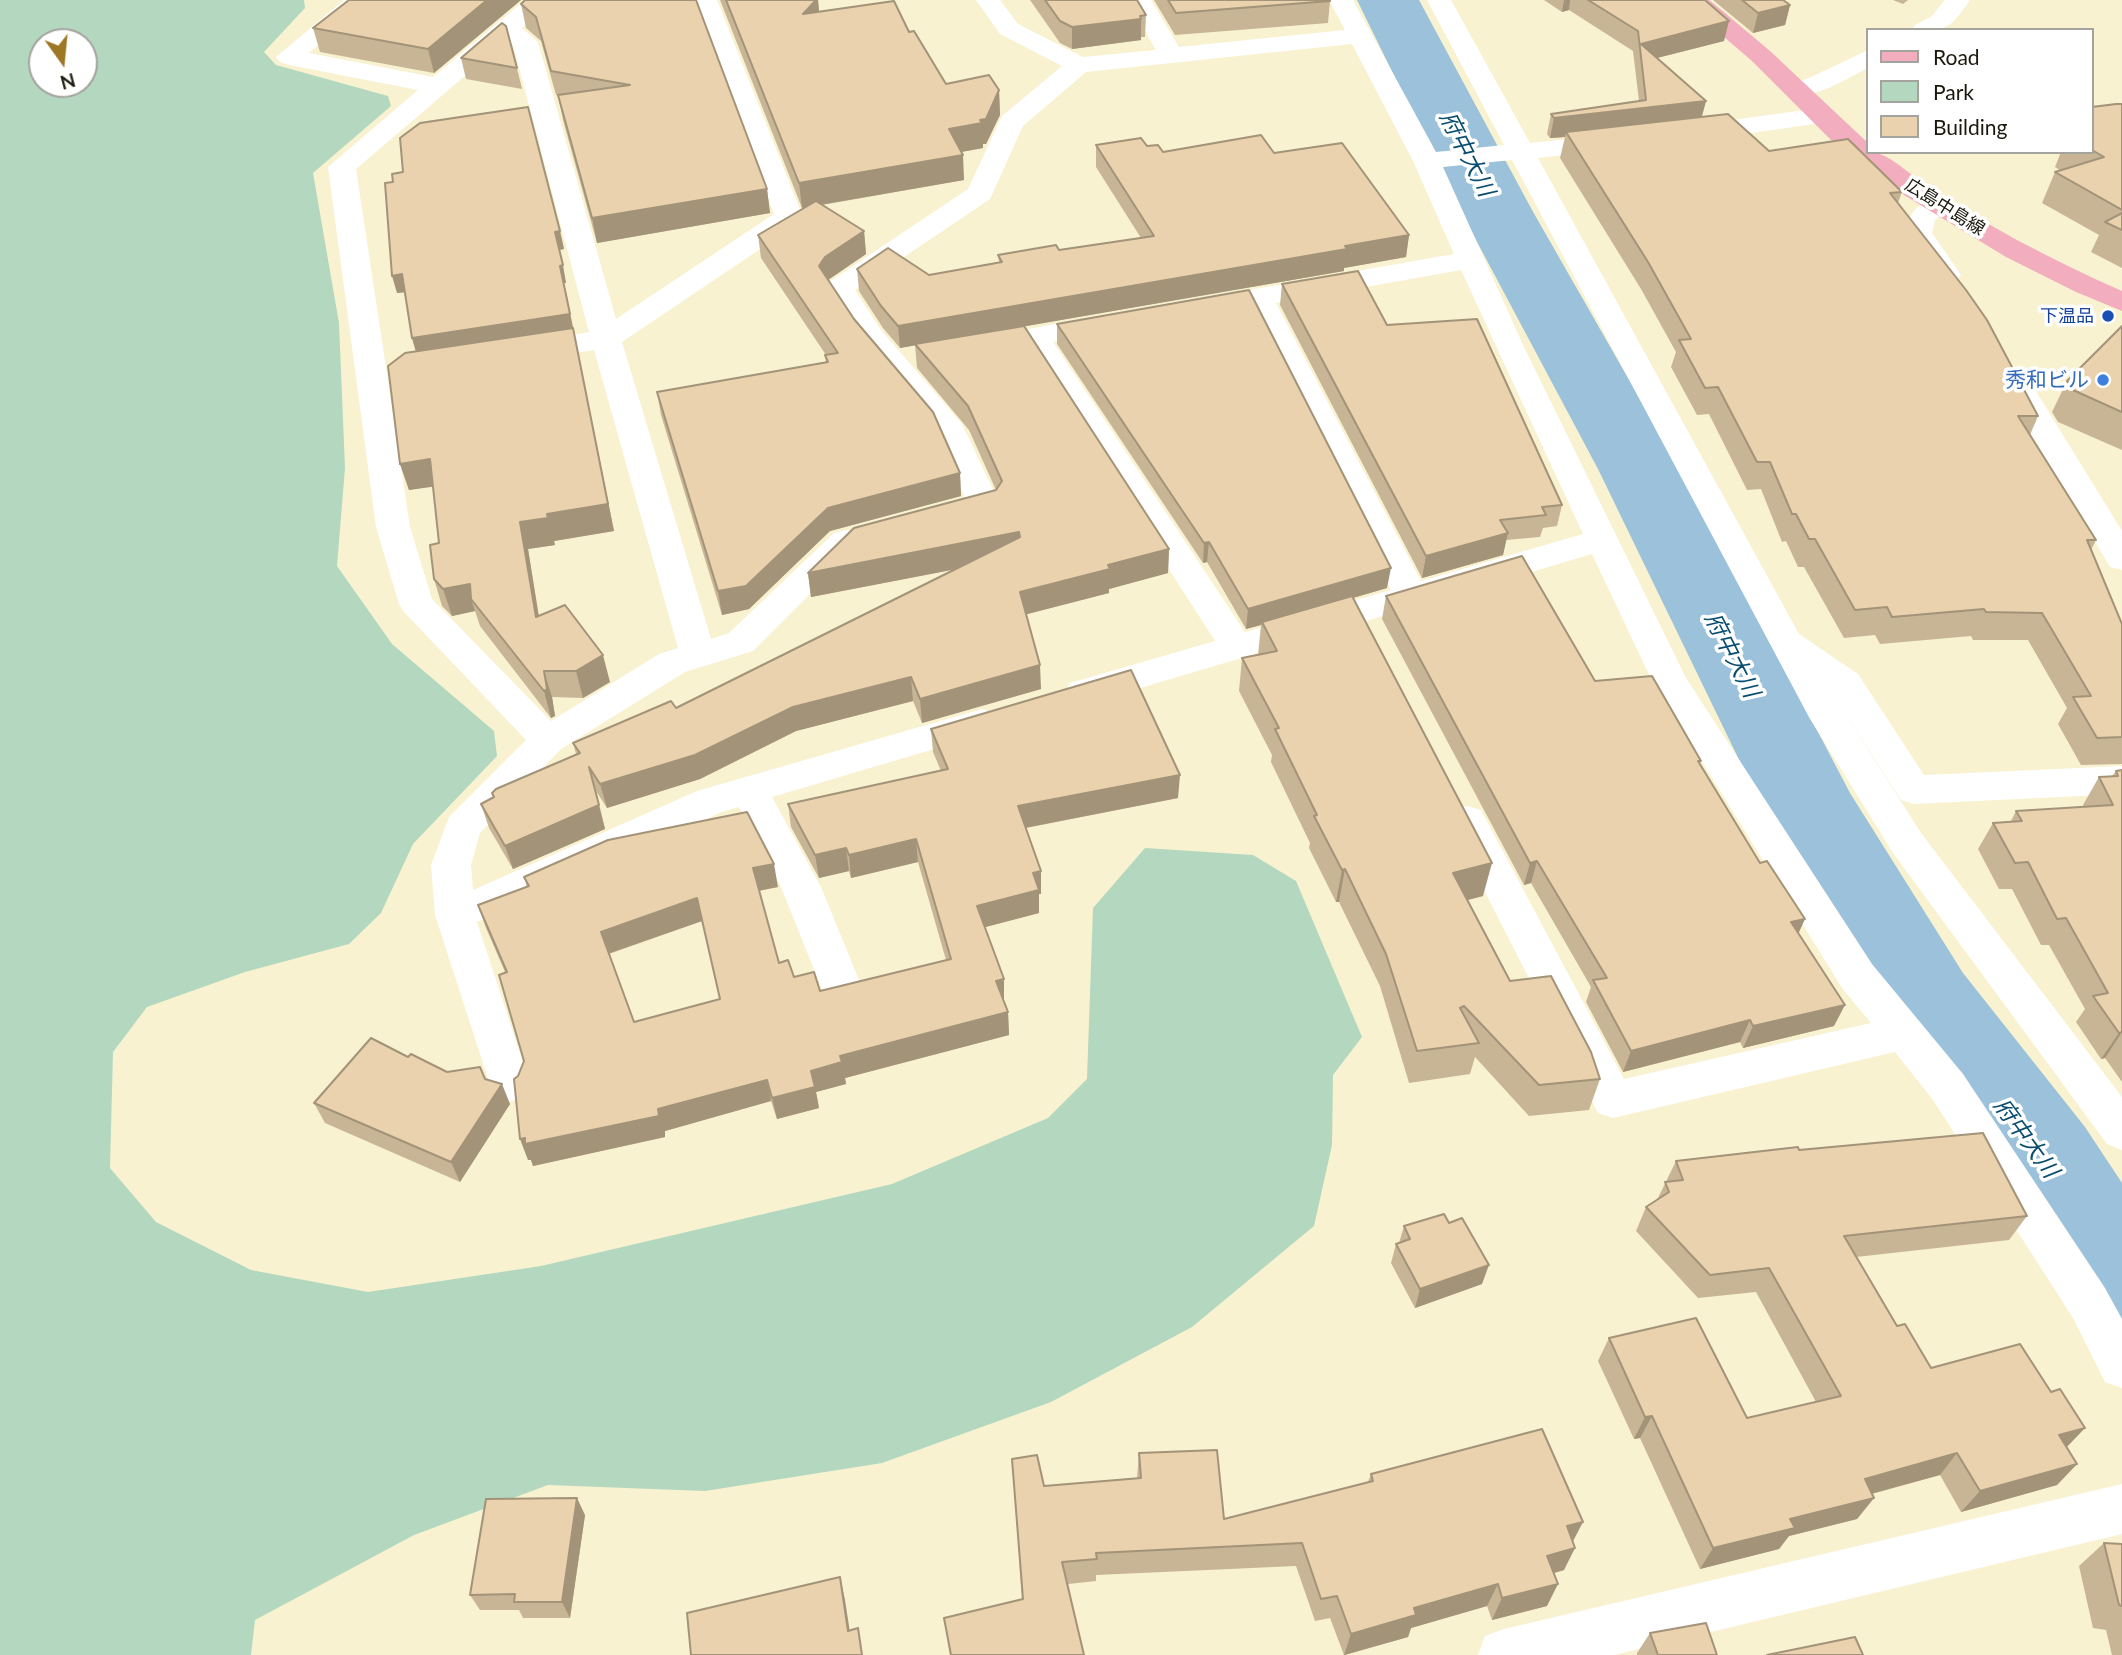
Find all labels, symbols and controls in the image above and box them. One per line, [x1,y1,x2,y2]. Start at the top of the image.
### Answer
north arrow [28,28,98,98]
legend [1867,28,2094,154]
text: Road [1933,44,1980,69]
text: N [58,69,78,95]
text: Park [1933,79,1974,104]
water label: 府中大川 [1434,107,1500,201]
text: Building [1933,114,2008,139]
street label: 広島中島線 [1901,174,1989,240]
place label: 下温品 [2040,305,2094,327]
marker: 下温品 [2100,308,2116,324]
place label: 秀和ビル [2005,367,2089,393]
marker: 秀和ビル [2095,372,2111,388]
water label: 府中大川 [1699,608,1765,702]
water label: 府中大川 [1988,1093,2064,1183]

